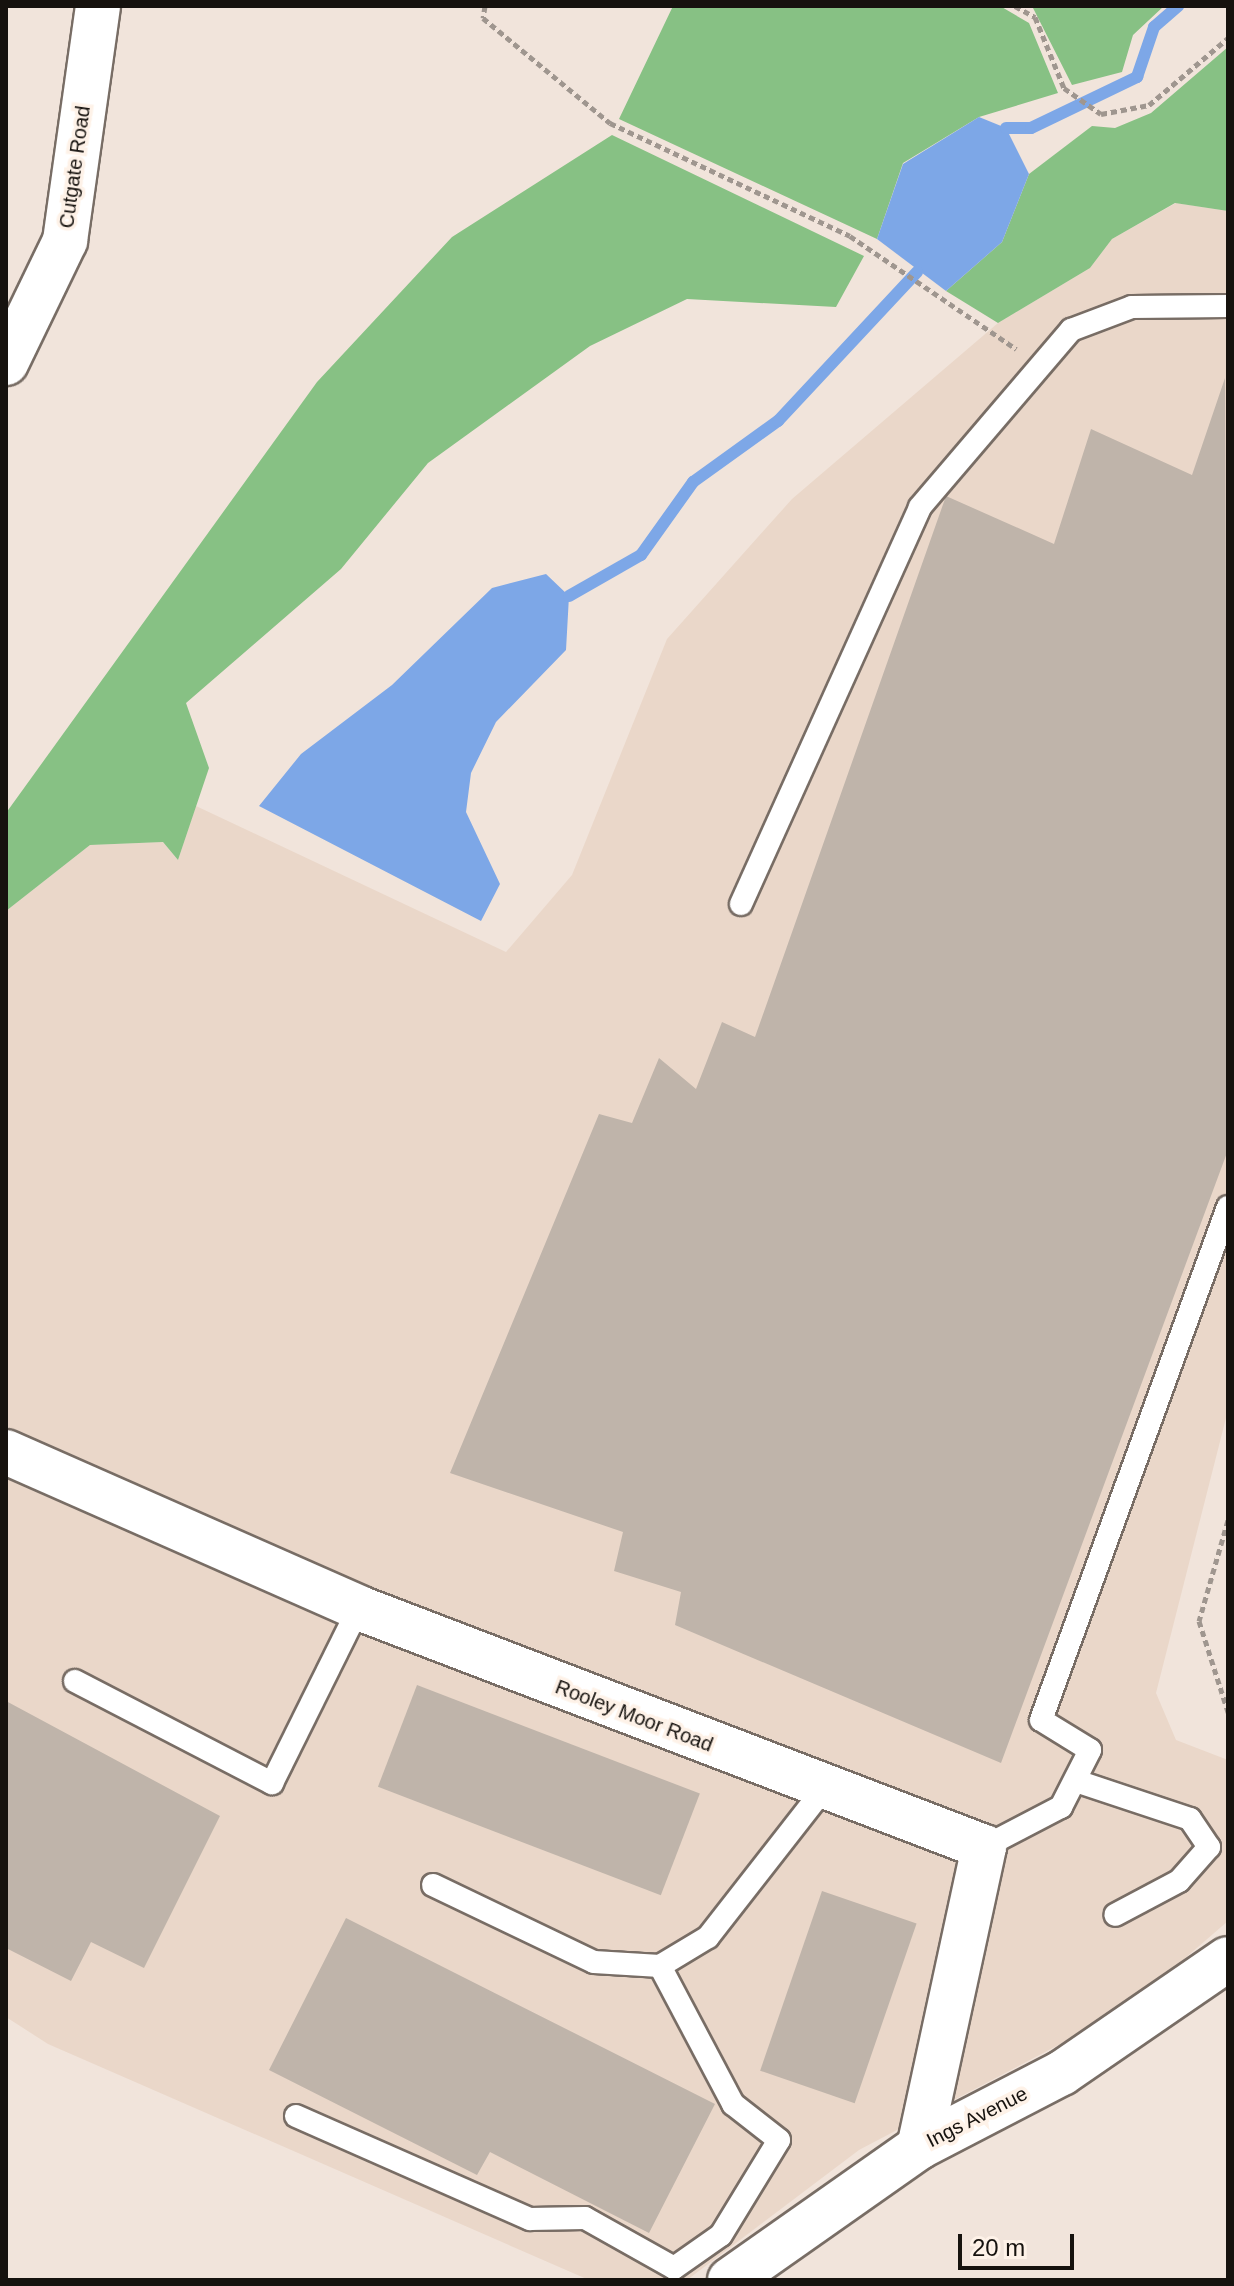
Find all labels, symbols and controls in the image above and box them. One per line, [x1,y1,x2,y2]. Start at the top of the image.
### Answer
street label: Cutgate Road [55,104,95,230]
street label: Rooley Moor Road [552,1675,716,1757]
street label: Ings Avenue [922,2081,1032,2153]
scale bar [962,2218,1078,2268]
text: 20 m [972,2234,1025,2261]

